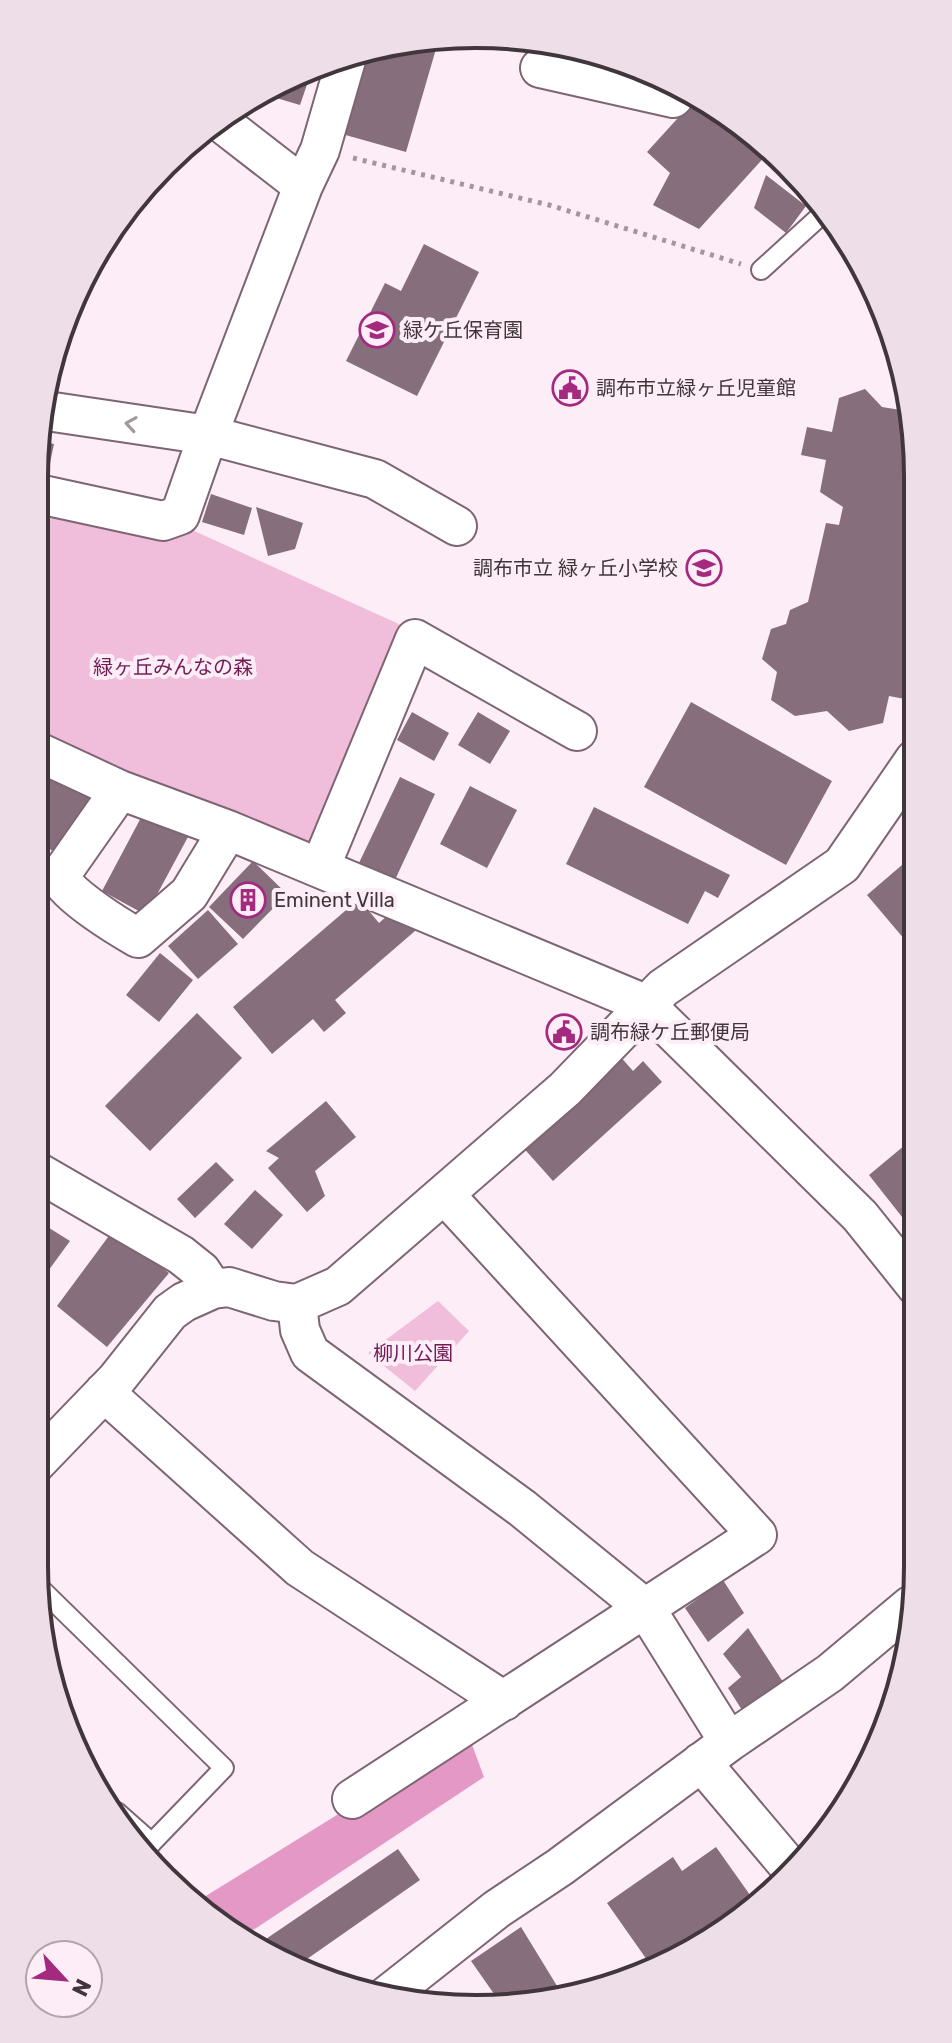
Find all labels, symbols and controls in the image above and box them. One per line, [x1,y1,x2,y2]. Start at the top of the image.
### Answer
school or university icon: 緑ケ丘保育園 [358,311,396,349]
place label: 緑ケ丘保育園 [403,318,523,342]
public building icon: 調布市立緑ヶ丘児童館 [551,369,589,407]
place label: 調布市立緑ヶ丘児童館 [596,376,796,400]
one-way arrow [124,416,138,433]
school or university icon: 調布市立 緑ヶ丘小学校 [685,549,723,587]
place label: 調布市立 緑ヶ丘小学校 [473,556,678,580]
park label: 緑ヶ丘みんなの森 [93,655,253,679]
building icon: Eminent Villa [229,881,267,919]
place label: Eminent Villa [274,888,395,912]
public building icon: 調布緑ケ丘郵便局 [545,1013,583,1051]
place label: 調布緑ケ丘郵便局 [590,1020,750,1044]
park label: 柳川公園 [373,1341,453,1365]
north arrow [24,1939,104,2019]
text: N [66,1975,97,2001]

